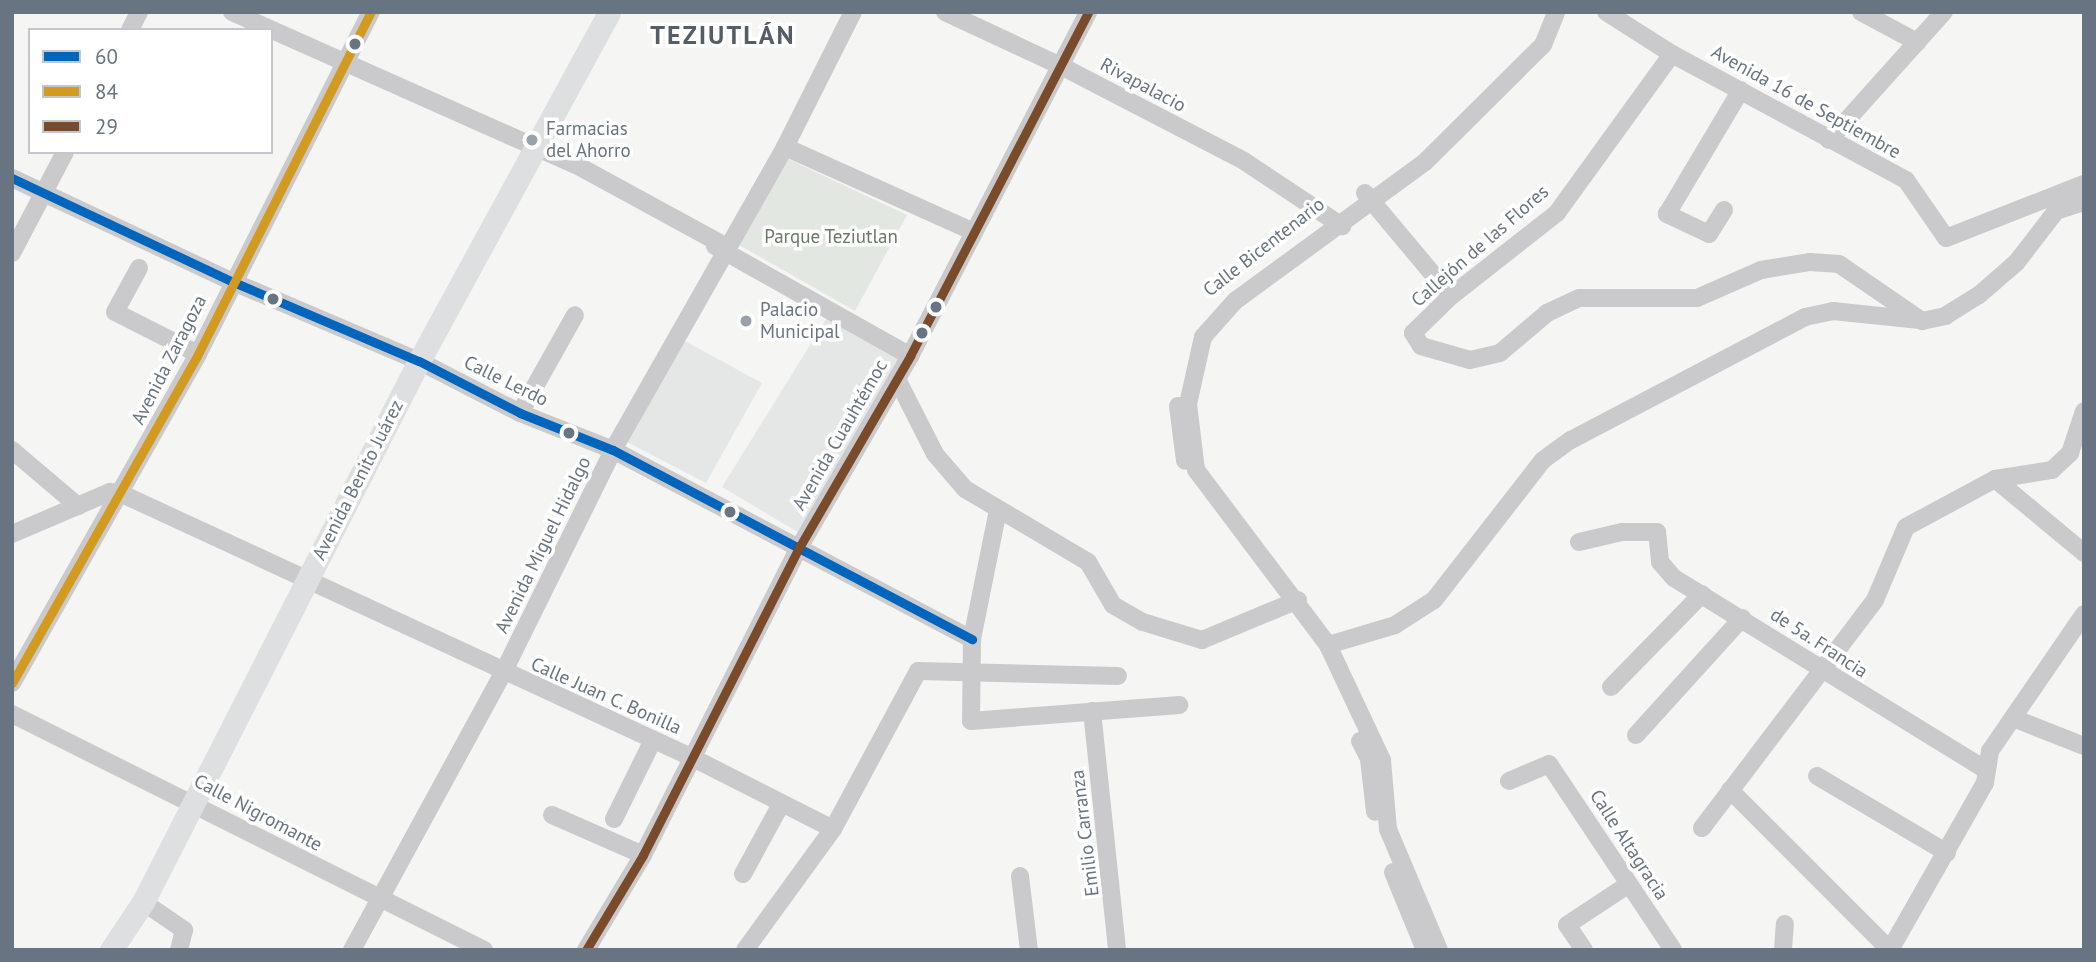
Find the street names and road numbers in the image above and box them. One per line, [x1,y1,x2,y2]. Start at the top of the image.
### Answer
street label: Avenida 16 de Septiembre [1707,40,1905,164]
street label: Rivapalacio [1096,53,1190,117]
street label: Callejón de las Flores [1407,180,1553,312]
street label: Calle Bicentenario [1199,193,1329,301]
street label: Avenida Zaragoza [126,291,212,429]
street label: Calle Lerdo [460,351,552,411]
street label: Avenida Cuauhtémoc [788,356,892,514]
street label: Avenida Benito Juárez [308,396,408,564]
street label: Avenida Miguel Hidalgo [490,453,596,637]
street label: de 5a. Francia [1765,603,1873,683]
street label: Calle Juan C. Bonilla [527,652,685,740]
street label: Emilio Carranza [1066,768,1104,898]
street label: Calle Nigromante [190,770,326,856]
street label: Calle Altagracia [1585,785,1673,905]

